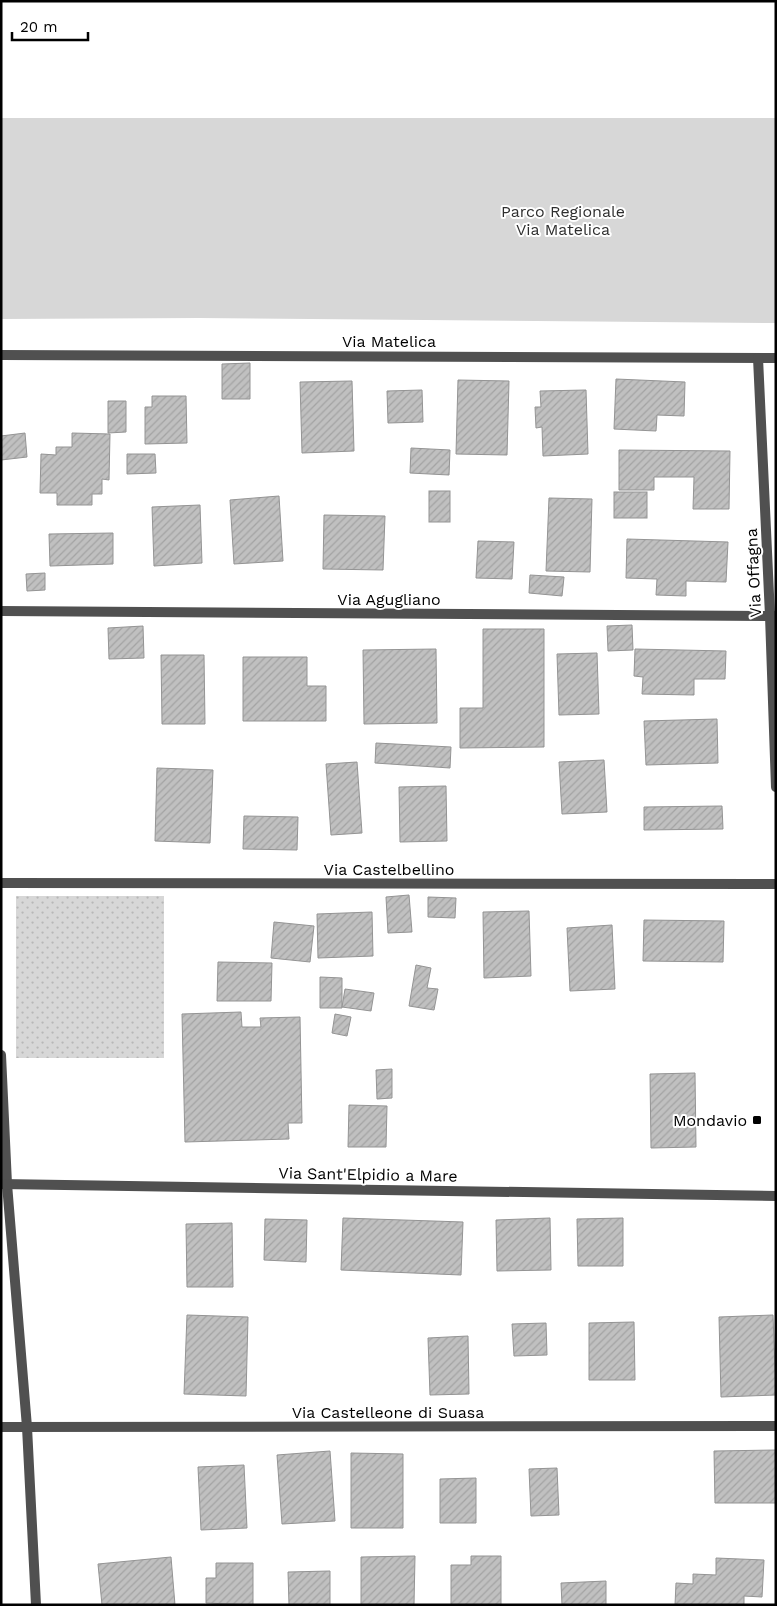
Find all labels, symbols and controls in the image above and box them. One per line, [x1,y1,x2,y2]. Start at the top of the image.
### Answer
scale bar [12,10,89,42]
text: 20 m [20,18,58,36]
park label: Parco Regionale Via Matelica [501,202,625,239]
street label: Via Matelica [342,332,436,351]
street label: Via Offagna [742,528,765,618]
street label: Via Agugliano [337,590,441,609]
street label: Via Castelbellino [324,860,454,879]
place label: Mondavio [673,1111,747,1130]
marker: Mondavio [751,1114,763,1126]
street label: Via Sant'Elpidio a Mare [278,1163,458,1186]
street label: Via Castelleone di Suasa [292,1403,484,1422]

